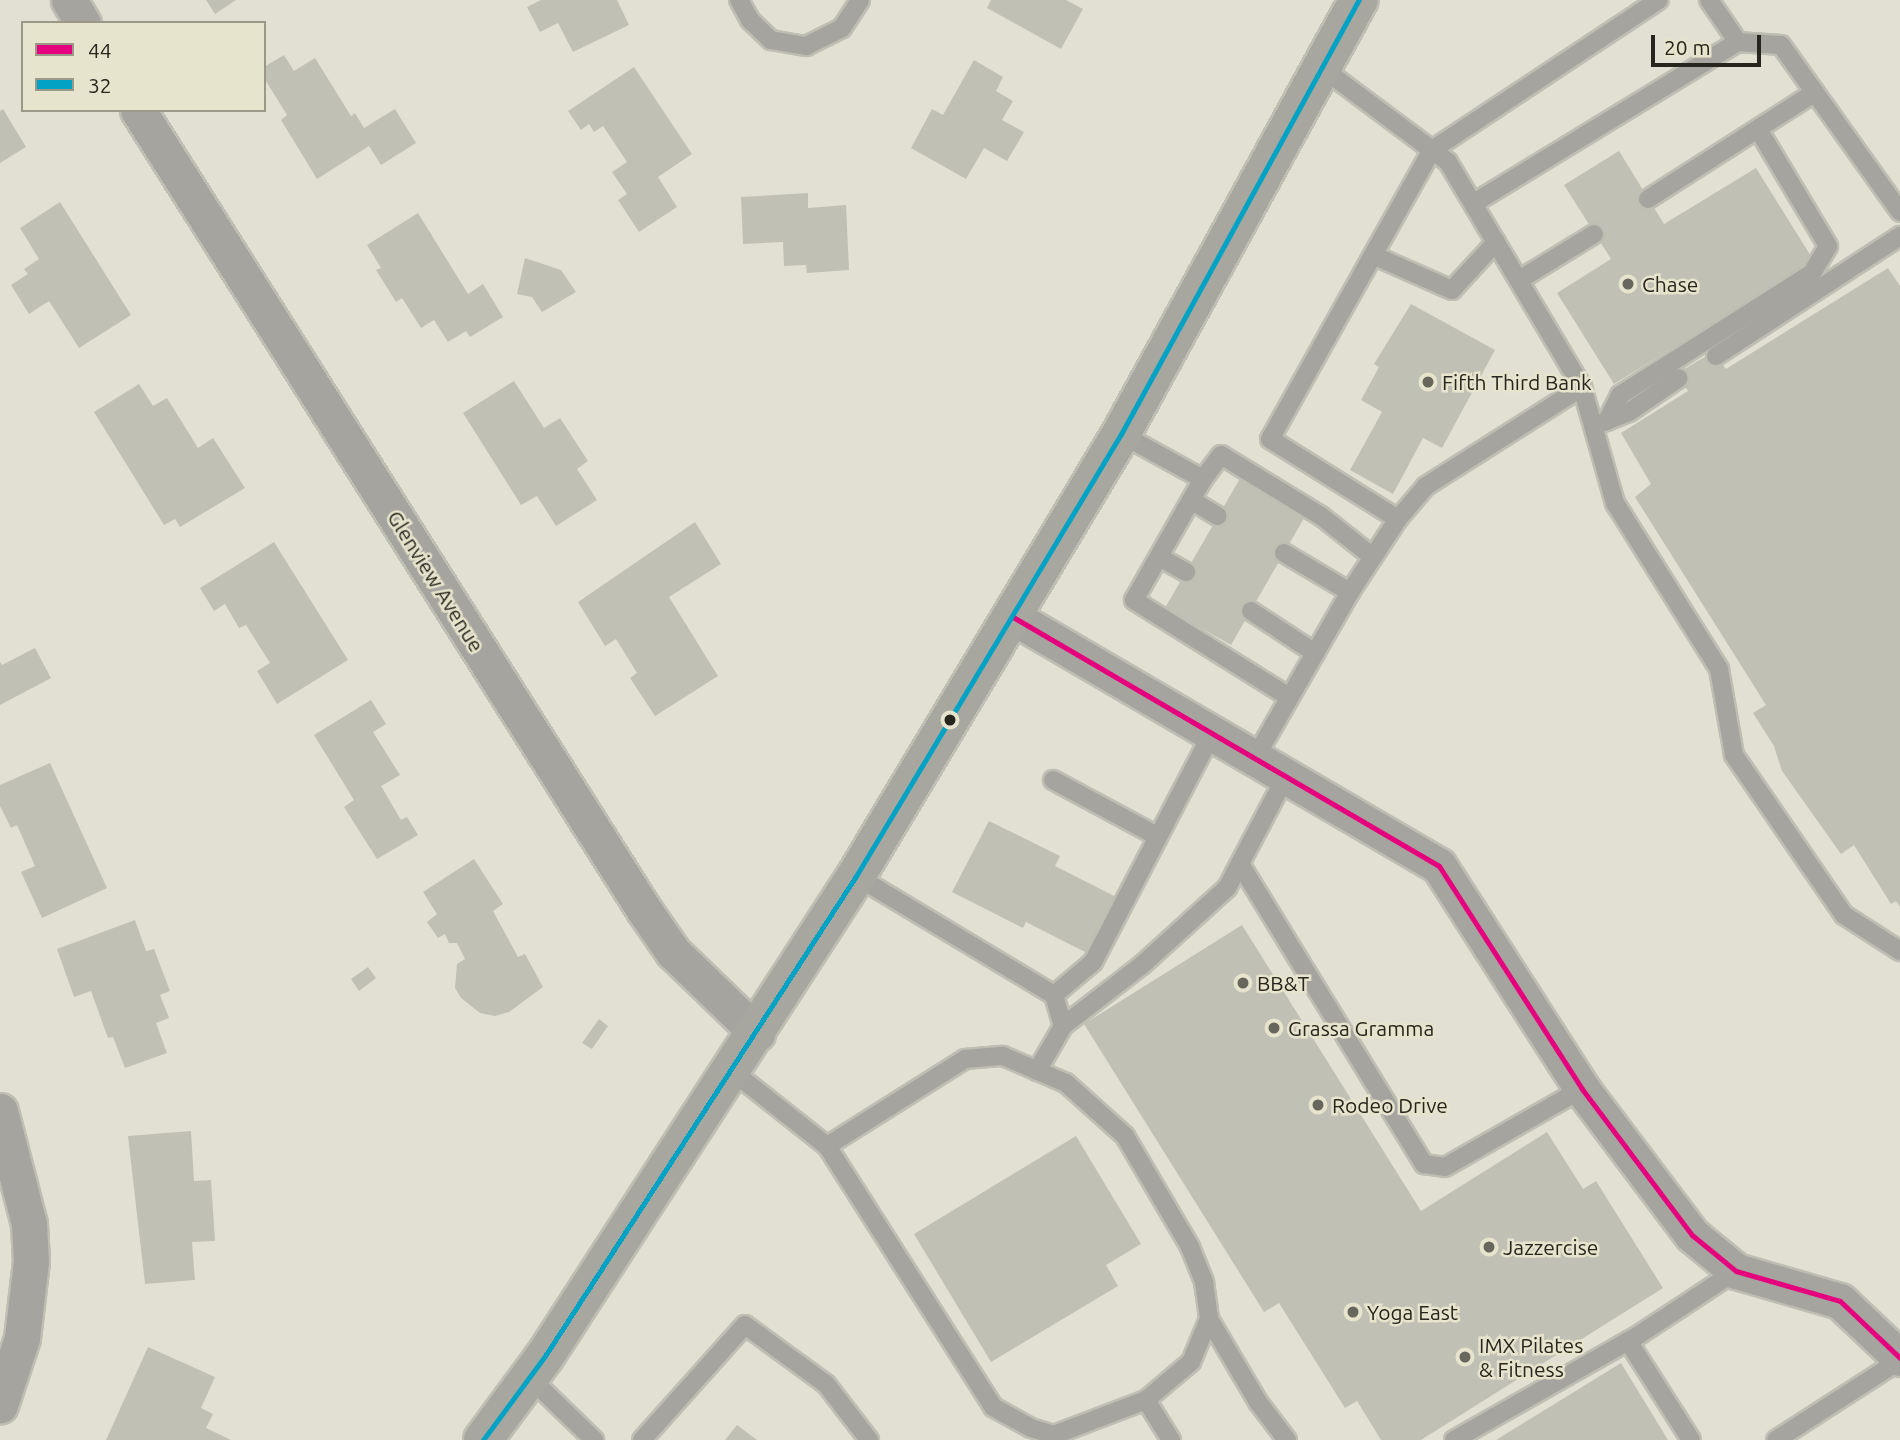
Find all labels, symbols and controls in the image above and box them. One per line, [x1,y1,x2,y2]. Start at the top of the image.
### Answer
legend [21,21,266,112]
scale bar [1655,21,1765,65]
text: 20 m [1664,35,1711,59]
text: 44 [88,38,112,62]
text: 32 [88,73,112,97]
place label: Chase [1642,271,1698,297]
marker: Chase [1620,276,1636,292]
place label: Fifth Third Bank [1442,369,1592,395]
marker: Fifth Third Bank [1420,374,1436,390]
street label: Glenview Avenue [382,506,490,656]
unlabelled marker [943,713,957,727]
place label: BB&T [1257,970,1309,996]
marker: BB&T [1235,975,1251,991]
place label: Grassa Gramma [1288,1015,1434,1041]
marker: Grassa Gramma [1266,1020,1282,1036]
place label: Rodeo Drive [1332,1092,1448,1118]
marker: Rodeo Drive [1310,1097,1326,1113]
place label: Jazzercise [1503,1234,1598,1260]
marker: Jazzercise [1481,1239,1497,1255]
place label: Yoga East [1367,1299,1458,1325]
marker: Yoga East [1345,1304,1361,1320]
place label: IMX Pilates & Fitness [1479,1332,1583,1382]
marker: IMX Pilates & Fitness [1457,1349,1473,1365]

